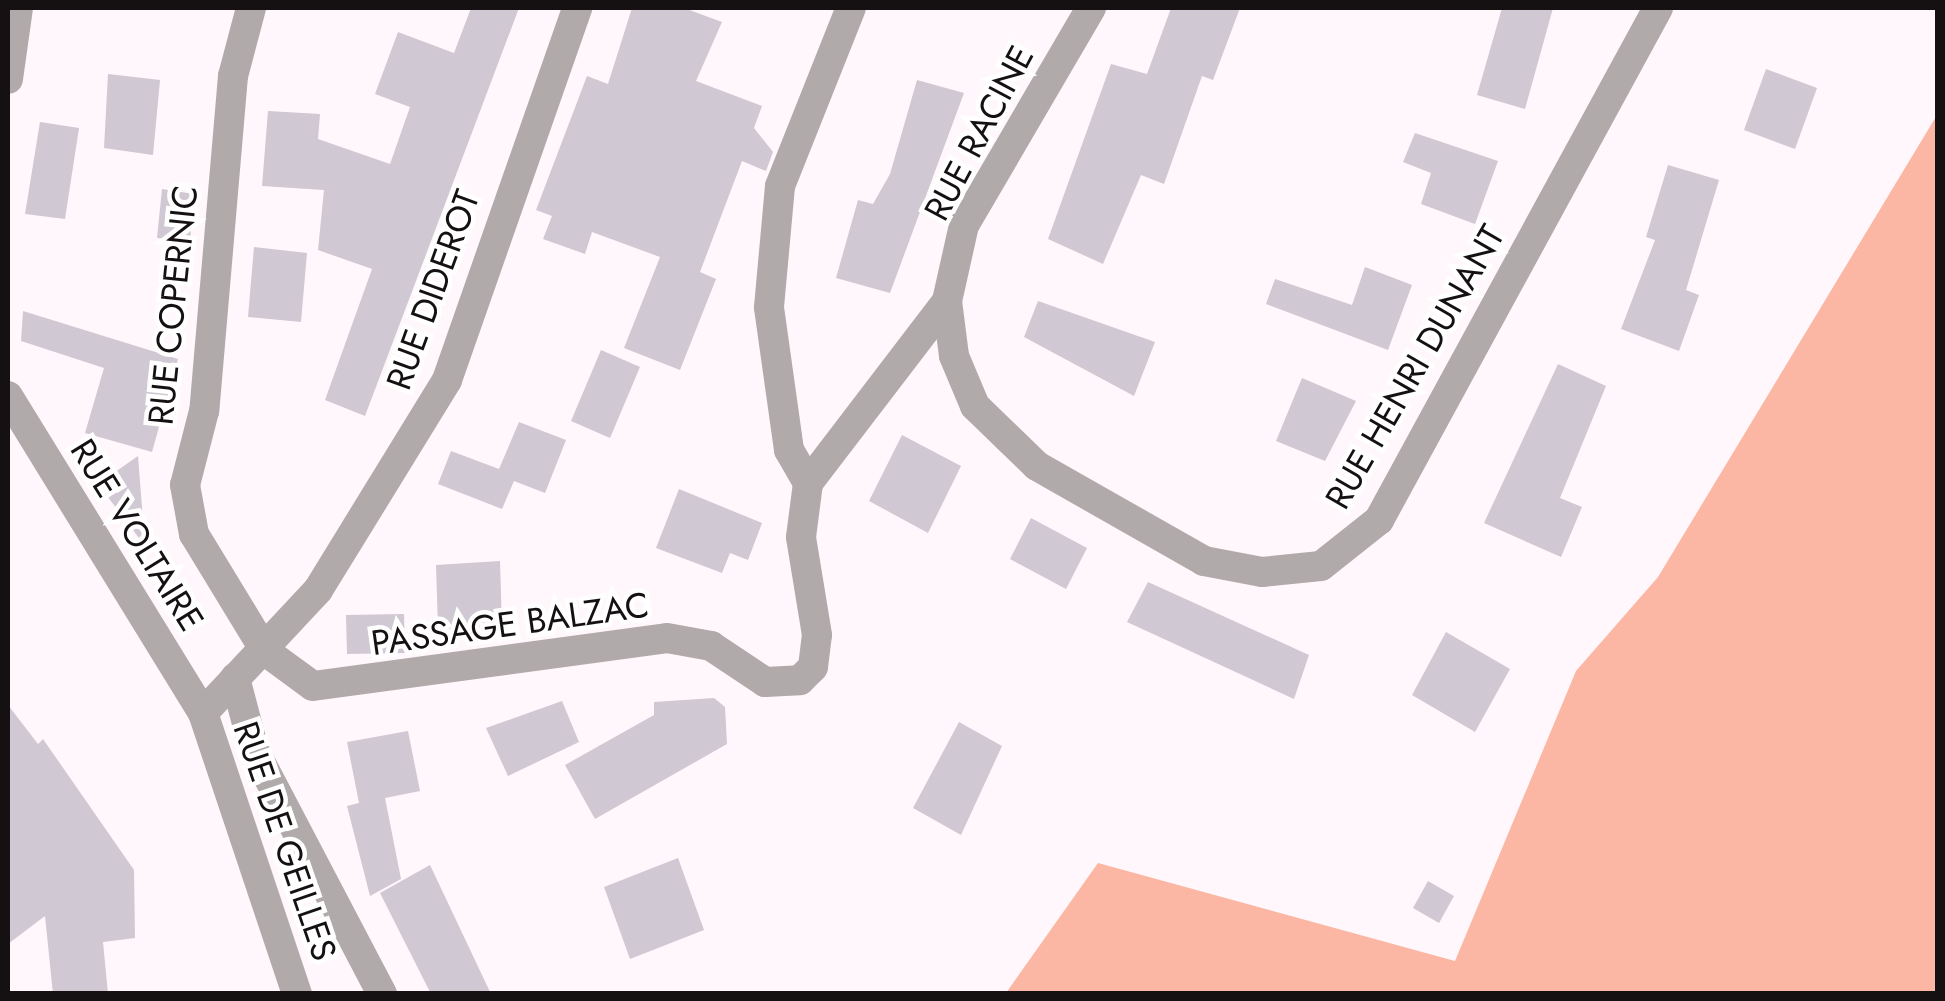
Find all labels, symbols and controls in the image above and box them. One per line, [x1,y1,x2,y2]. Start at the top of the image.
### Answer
street label: RUE RACINE [915,38,1043,228]
street label: RUE COPERNIC [140,183,206,427]
street label: RUE DIDEROT [377,185,489,395]
street label: RUE HENRI DUNANT [1317,218,1513,516]
street label: RUE VOLTAIRE [61,431,213,639]
street label: PASSAGE BALZAC [368,584,652,664]
street label: RUE DE GEILLES [224,716,346,966]

